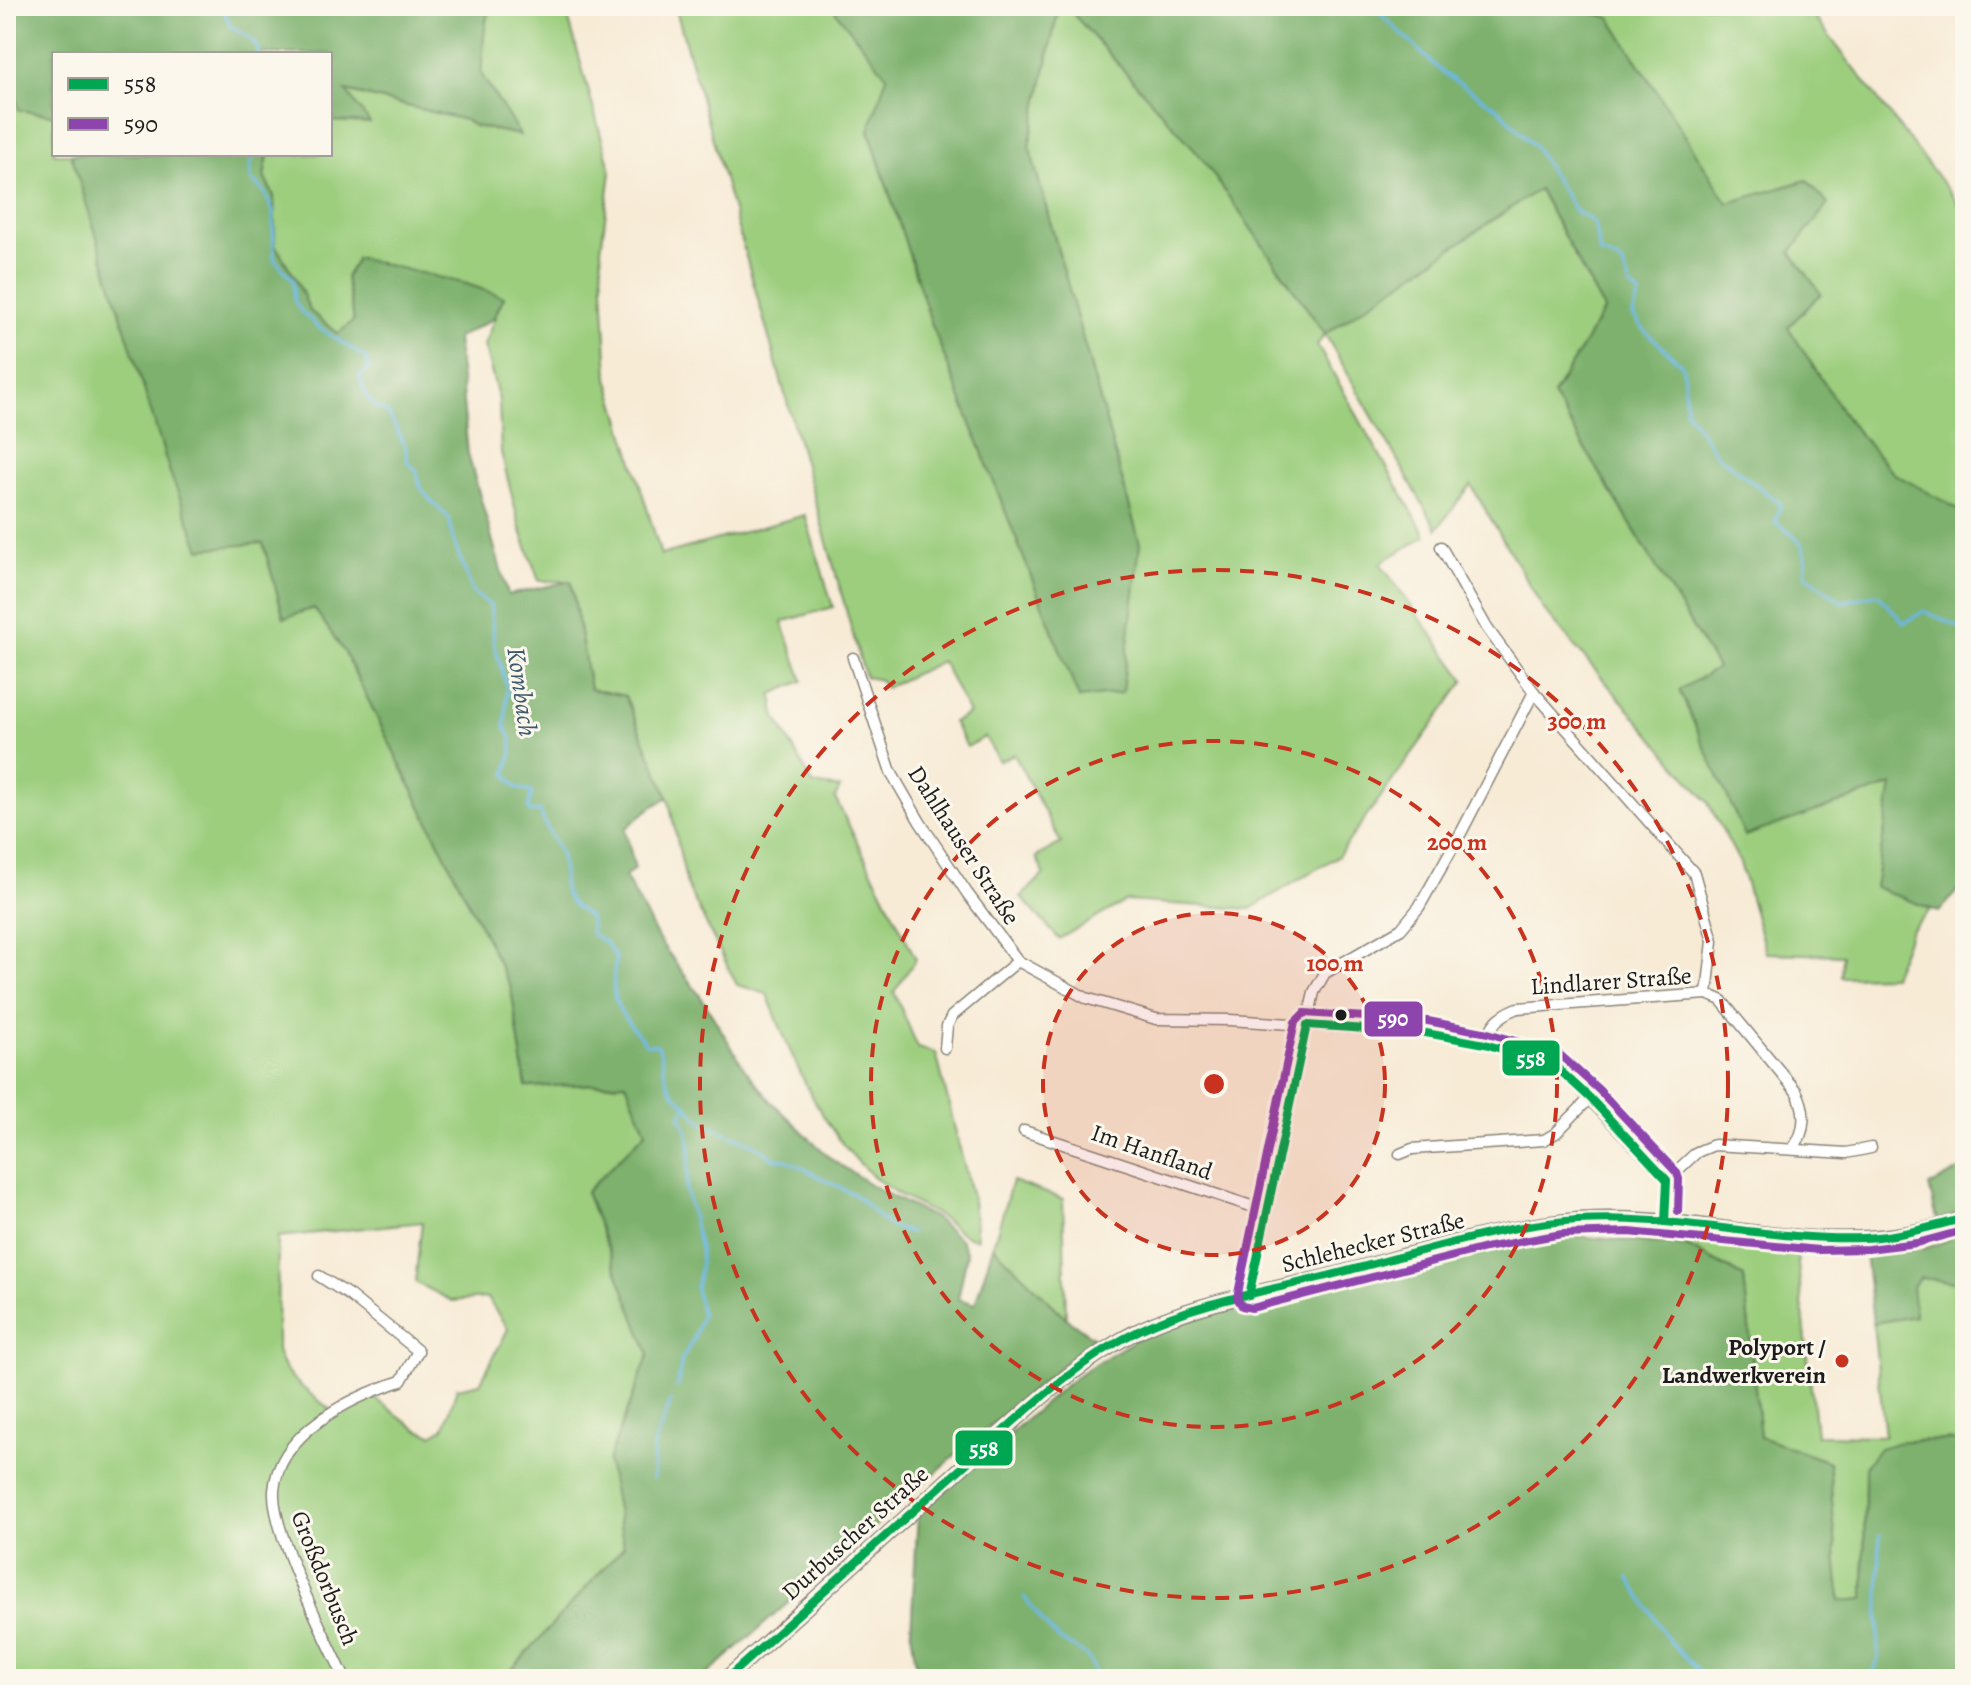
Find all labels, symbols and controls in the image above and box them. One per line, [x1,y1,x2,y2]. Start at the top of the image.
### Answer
legend [52,52,332,156]
text: 558 [124,68,156,100]
text: 590 [124,108,158,140]
water label: Kombach [498,645,546,739]
text: 300 m [1548,705,1606,737]
street label: Dahlhauser Straße [901,759,1027,931]
text: 200 m [1427,826,1487,858]
text: 100 m [1306,947,1364,979]
street label: Lindlarer Straße [1529,959,1693,1003]
line badge: 590 [1363,1000,1424,1038]
text: 590 [1378,1004,1408,1034]
unlabelled marker [1333,1007,1349,1023]
line badge: 558 [1501,1039,1561,1077]
text: 558 [1516,1044,1546,1074]
centre of rings [1200,1070,1228,1098]
street label: Im Hanfland [1087,1116,1217,1188]
street label: Schlehecker Straße [1278,1204,1468,1280]
place label: Polyport / Landwerkverein [1662,1331,1826,1391]
marker: Polyport / Landwerkverein [1833,1352,1851,1370]
line badge: 558 [954,1429,1014,1467]
text: 558 [969,1434,999,1464]
street label: Durbuscher Straße [775,1458,935,1608]
street label: Großdorbusch [283,1506,367,1650]

